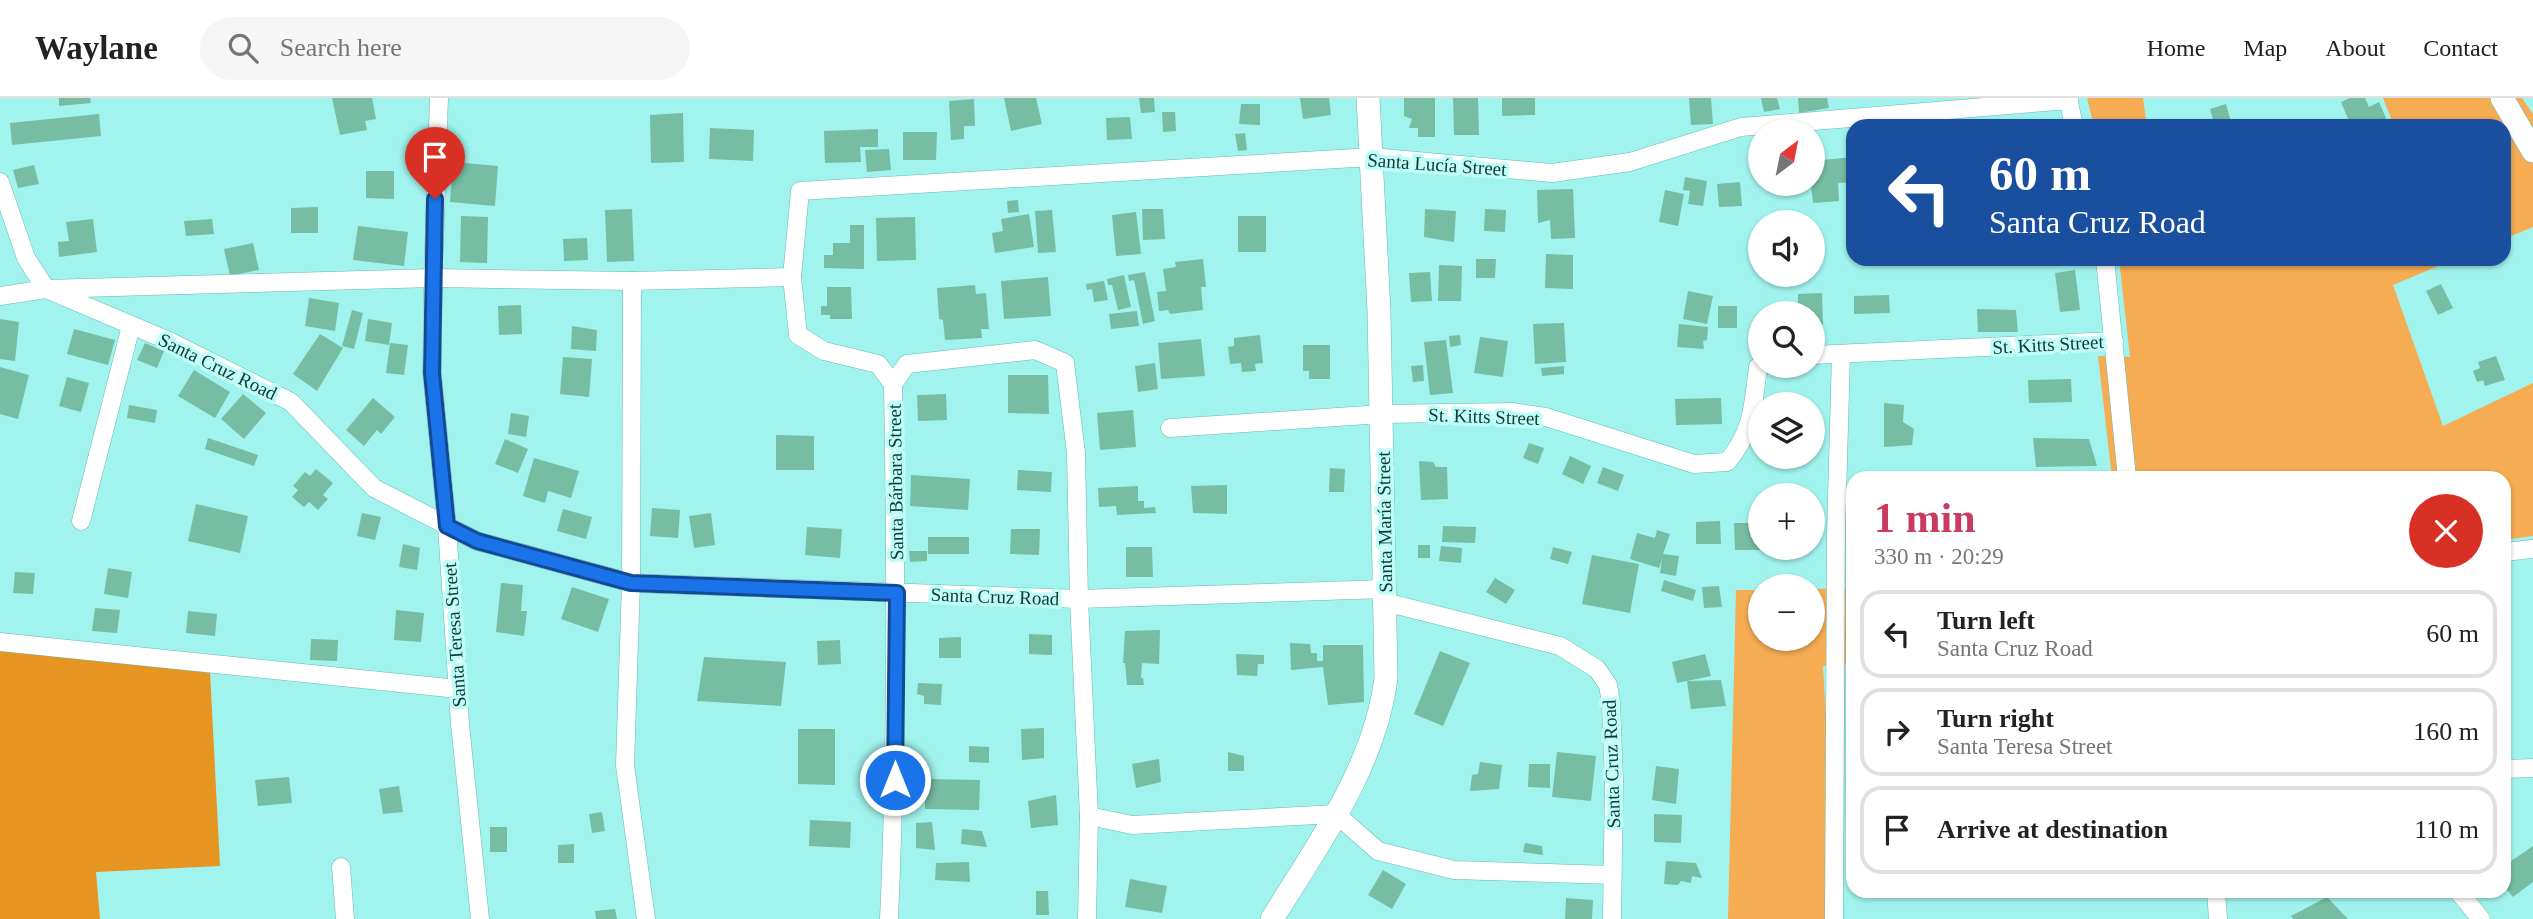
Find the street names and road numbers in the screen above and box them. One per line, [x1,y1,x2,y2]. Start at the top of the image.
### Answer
street label: Santa Lucía Street [1367,149,1508,180]
street label: Santa Cruz Road [155,329,281,404]
street label: St. Kitts Street [1992,331,2105,358]
street label: Santa Bárbara Street [884,403,907,560]
street label: St. Kitts Street [1428,404,1541,429]
street label: Santa María Street [1373,450,1396,593]
street label: Santa Teresa Street [439,561,470,708]
street label: Santa Cruz Road [930,584,1060,609]
street label: Santa Cruz Road [1599,699,1624,829]

